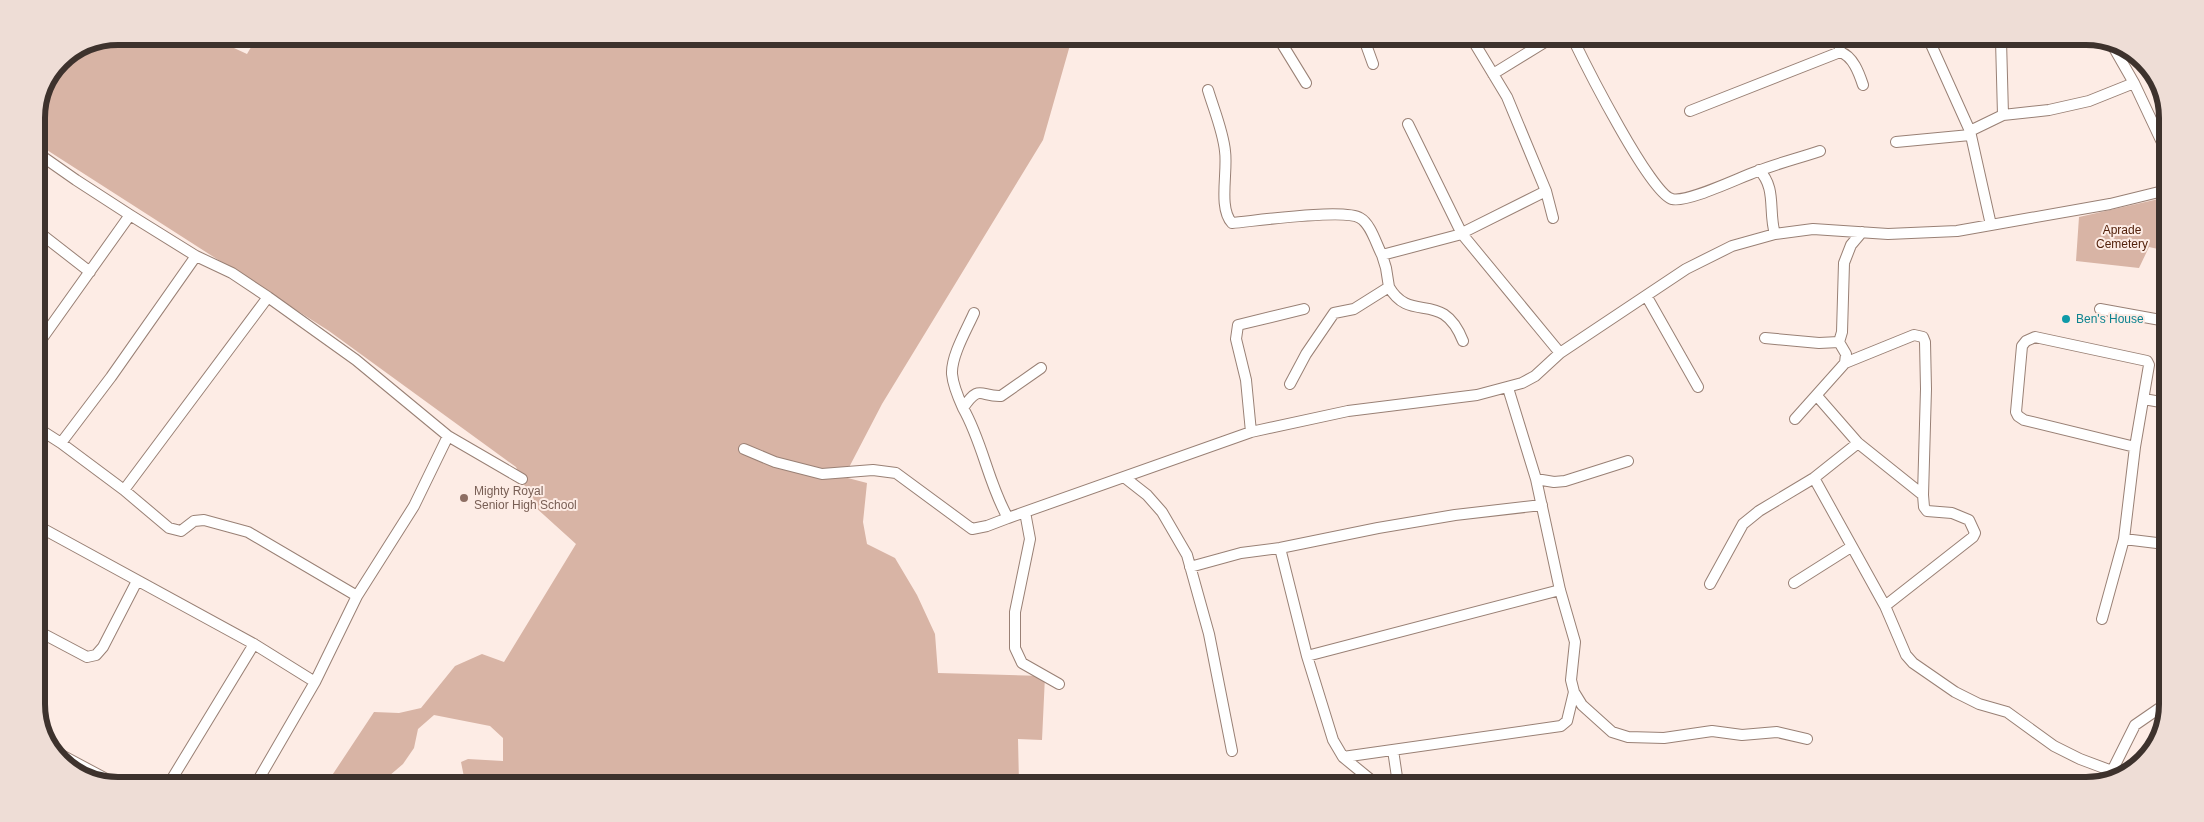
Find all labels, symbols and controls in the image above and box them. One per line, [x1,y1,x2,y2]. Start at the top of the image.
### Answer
park label: Aprade Cemetery [2096,223,2148,251]
place label: Ben's House [2076,312,2144,326]
marker: Ben's House [2060,313,2072,325]
place label: Mighty Royal Senior High School [474,484,577,512]
marker: Mighty Royal Senior High School [458,492,470,504]

